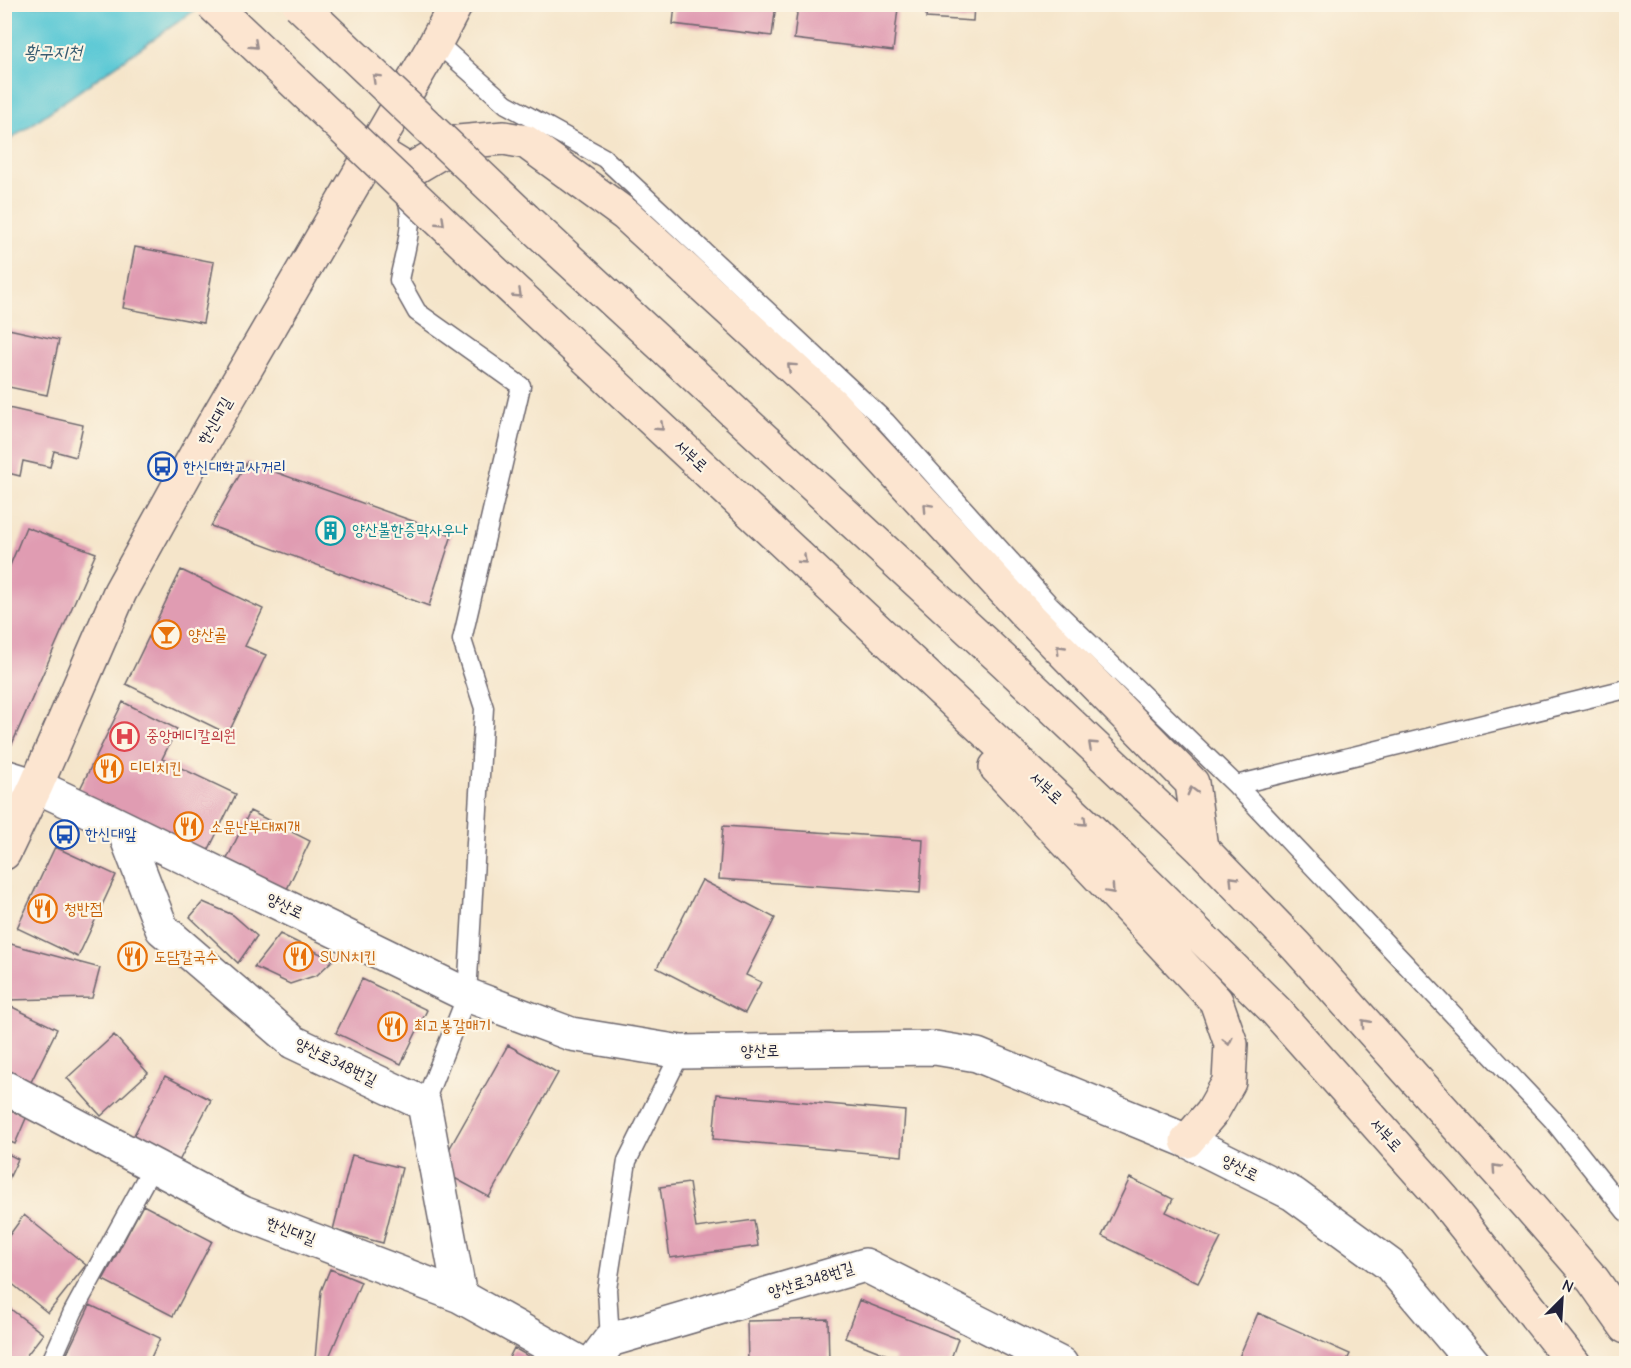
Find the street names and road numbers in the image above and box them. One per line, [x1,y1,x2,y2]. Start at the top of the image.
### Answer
street label: 한신대길 [194,394,236,448]
street label: 서부로 [671,436,711,476]
street label: 서부로 [1026,768,1066,808]
street label: 양산로 [264,889,306,923]
street label: 양산로348번길 [292,1035,380,1090]
street label: 양산로 [741,1042,779,1060]
street label: 서부로 [1366,1115,1406,1155]
street label: 양산로 [1219,1151,1261,1185]
street label: 한신대길 [264,1213,318,1249]
street label: 양산로348번길 [766,1258,856,1302]

